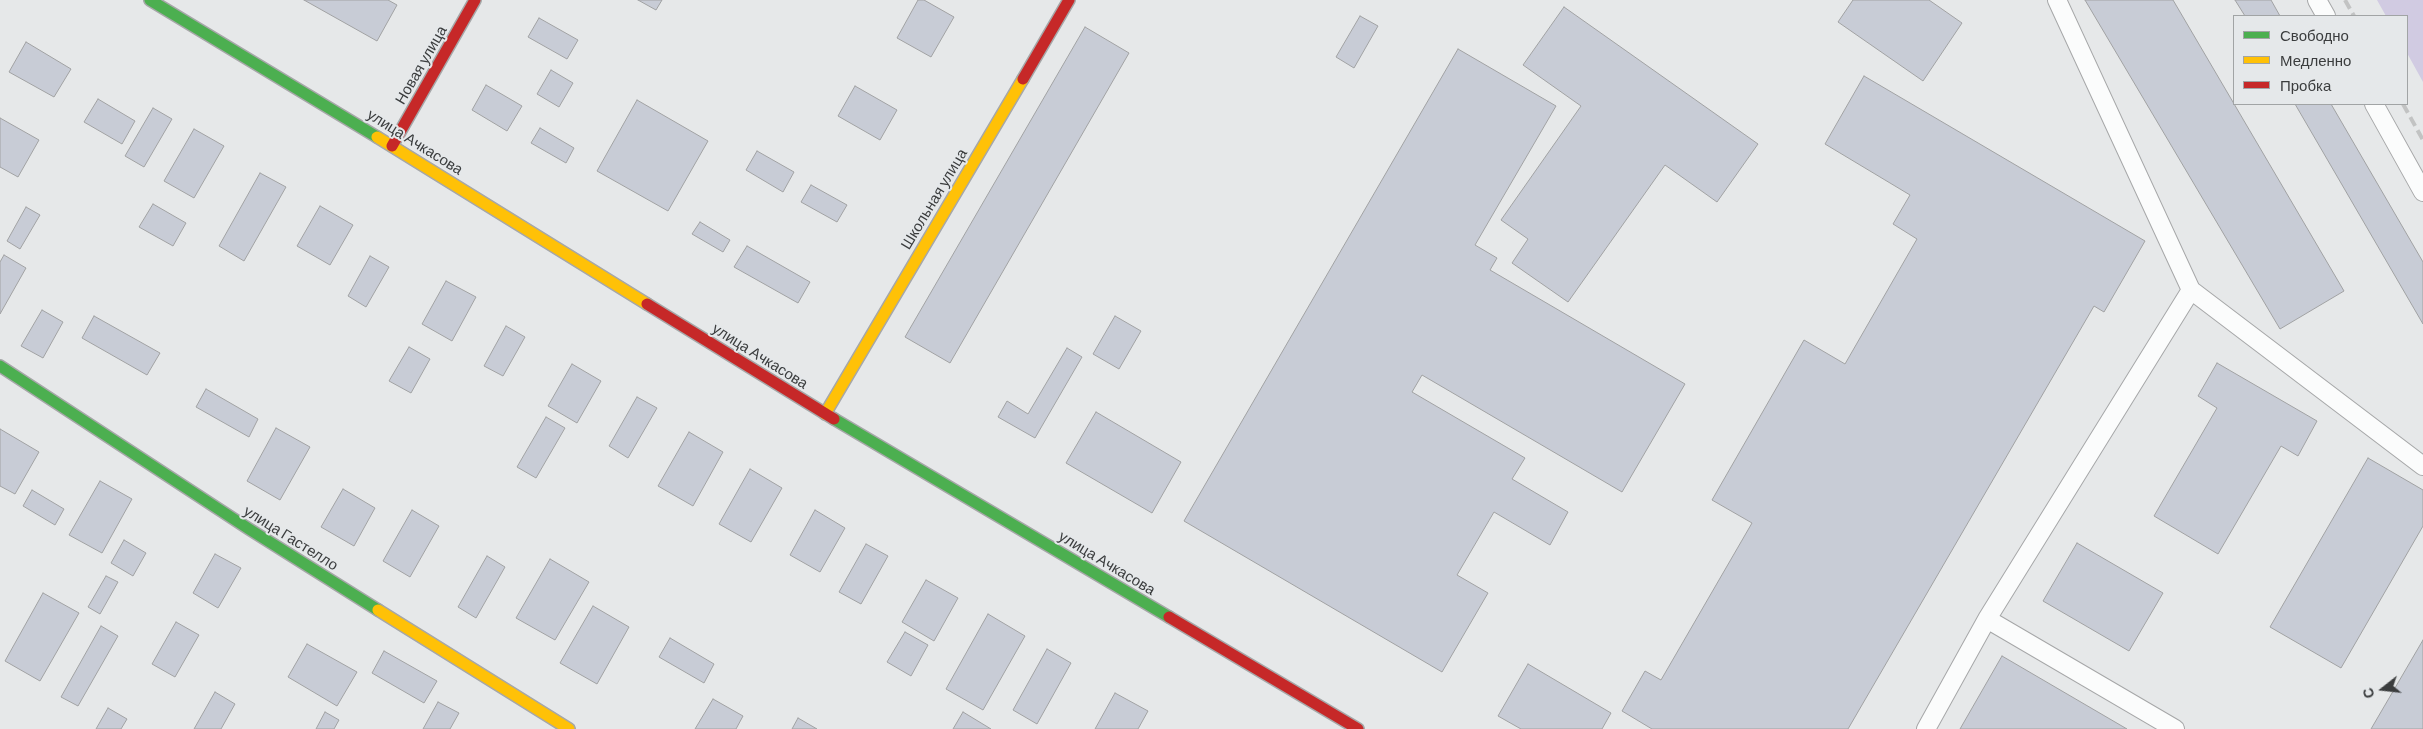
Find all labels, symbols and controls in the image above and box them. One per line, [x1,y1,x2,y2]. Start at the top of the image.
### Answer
legend [2233,15,2408,105]
street label: Новая улица [391,23,451,107]
text: Свободно [2280,26,2349,44]
text: Медленно [2280,51,2351,69]
text: Пробка [2280,76,2331,94]
street label: улица Ачкасова [364,105,466,179]
street label: Школьная улица [897,145,971,253]
street label: улица Ачкасова [709,319,811,393]
street label: улица Гастелло [240,502,342,574]
street label: улица Ачкасова [1055,527,1159,599]
north arrow [2358,664,2408,714]
text: С [2359,686,2378,700]

